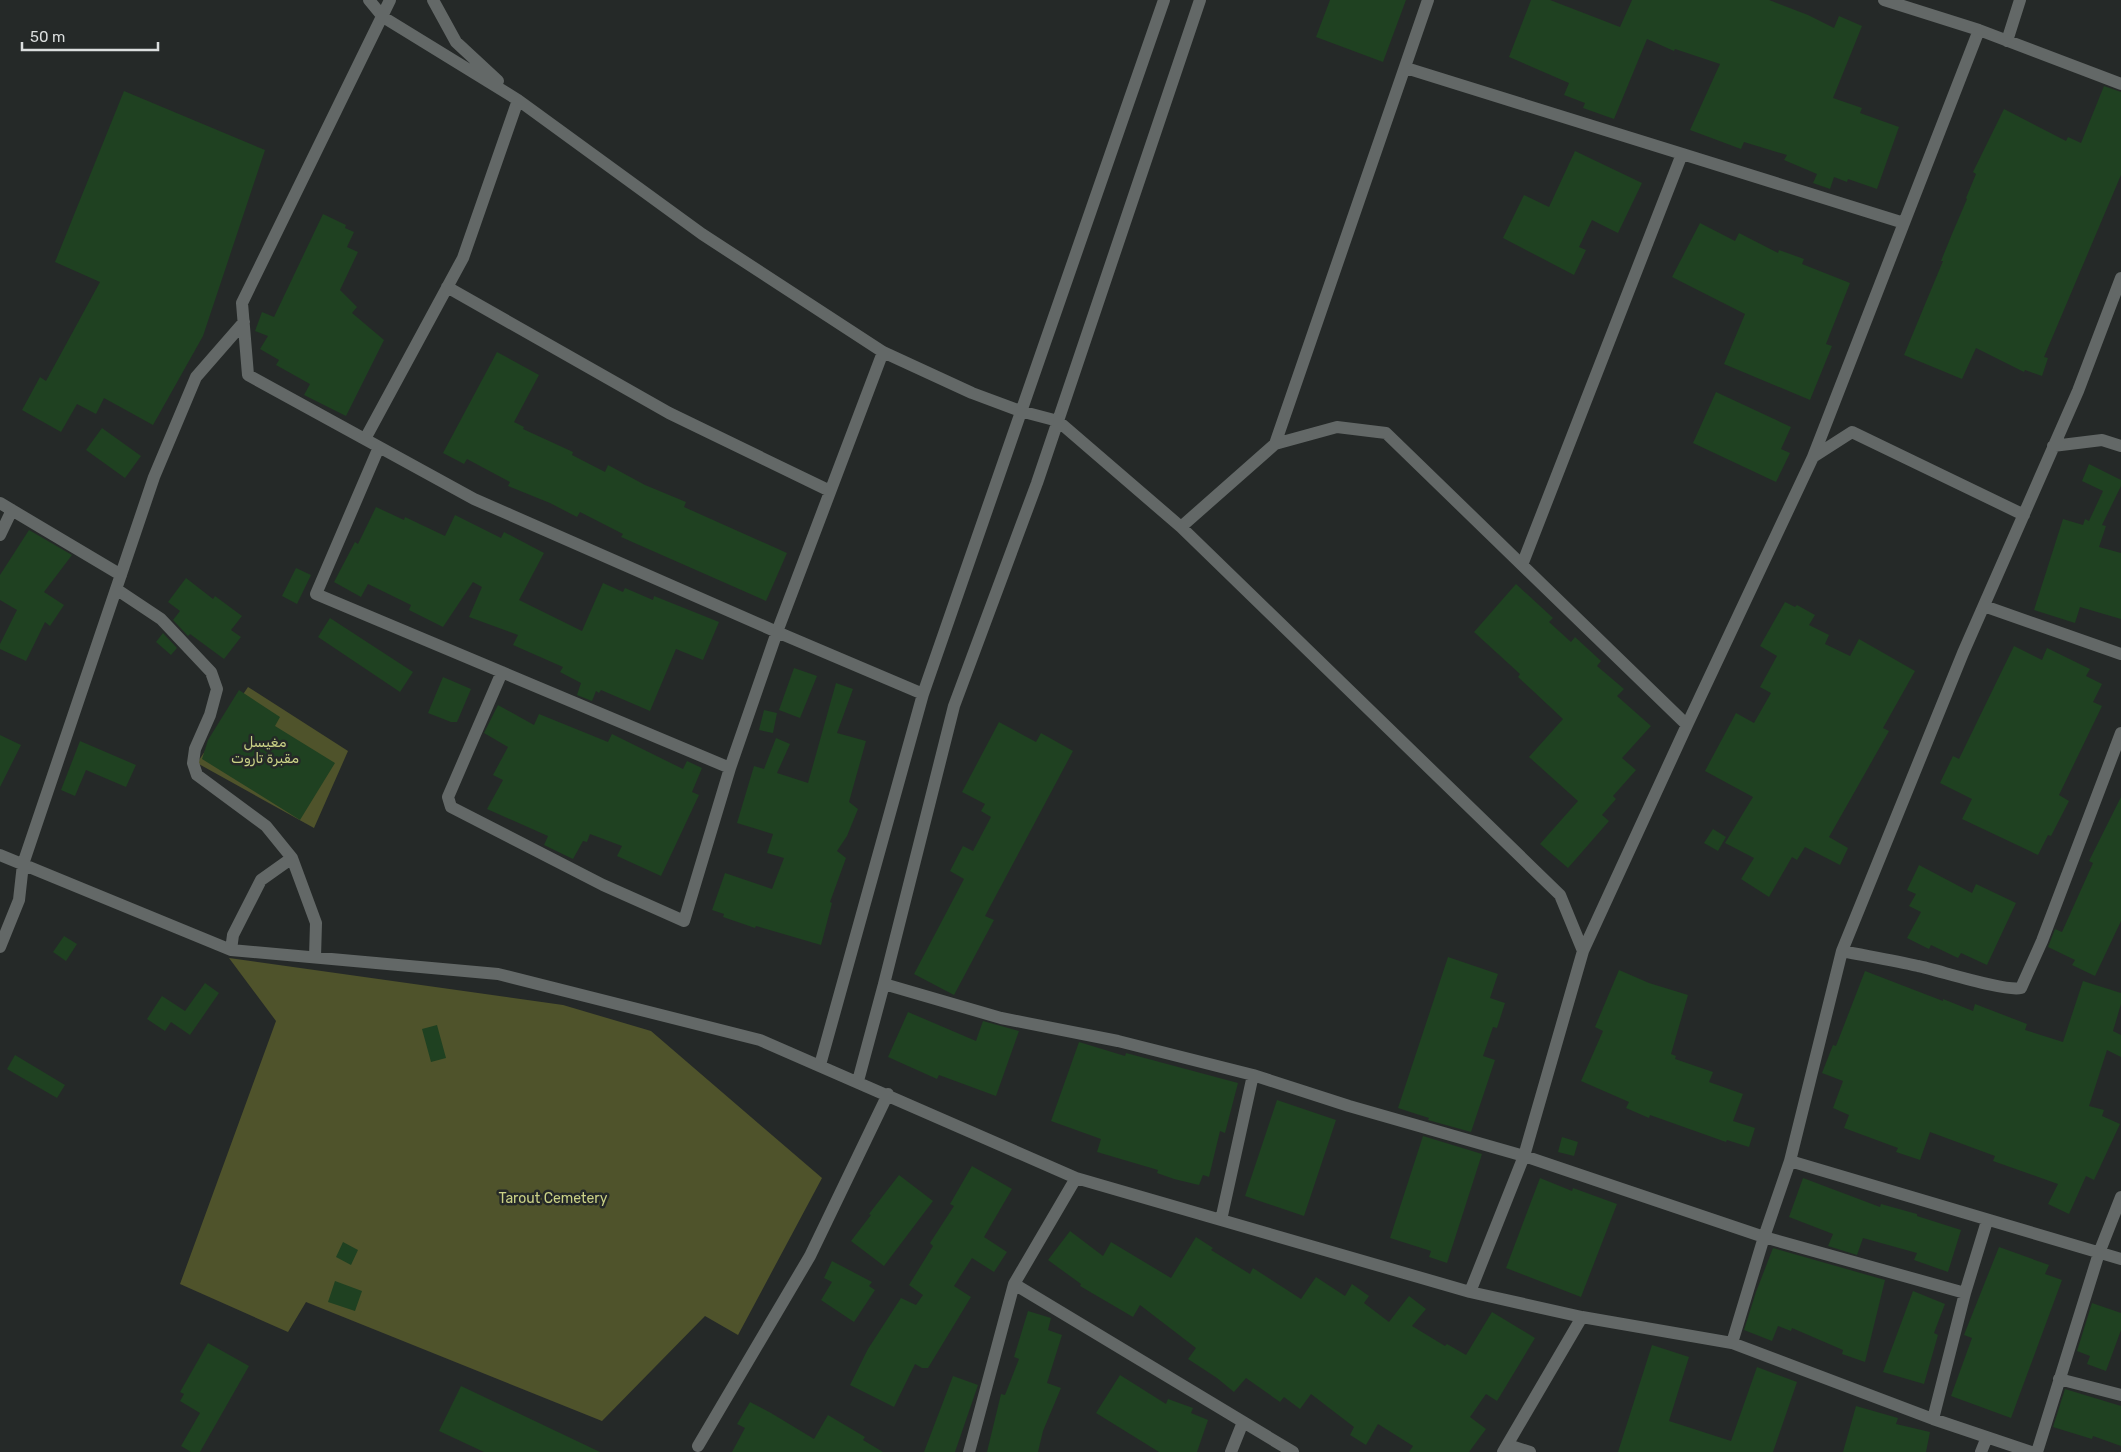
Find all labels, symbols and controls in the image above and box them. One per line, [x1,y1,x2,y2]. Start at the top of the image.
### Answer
scale bar [22,20,159,52]
text: 50 m [30,28,65,46]
park label: مغيسل مقبرة تاروت [231,734,299,767]
park label: Tarout Cemetery [499,1190,608,1207]

